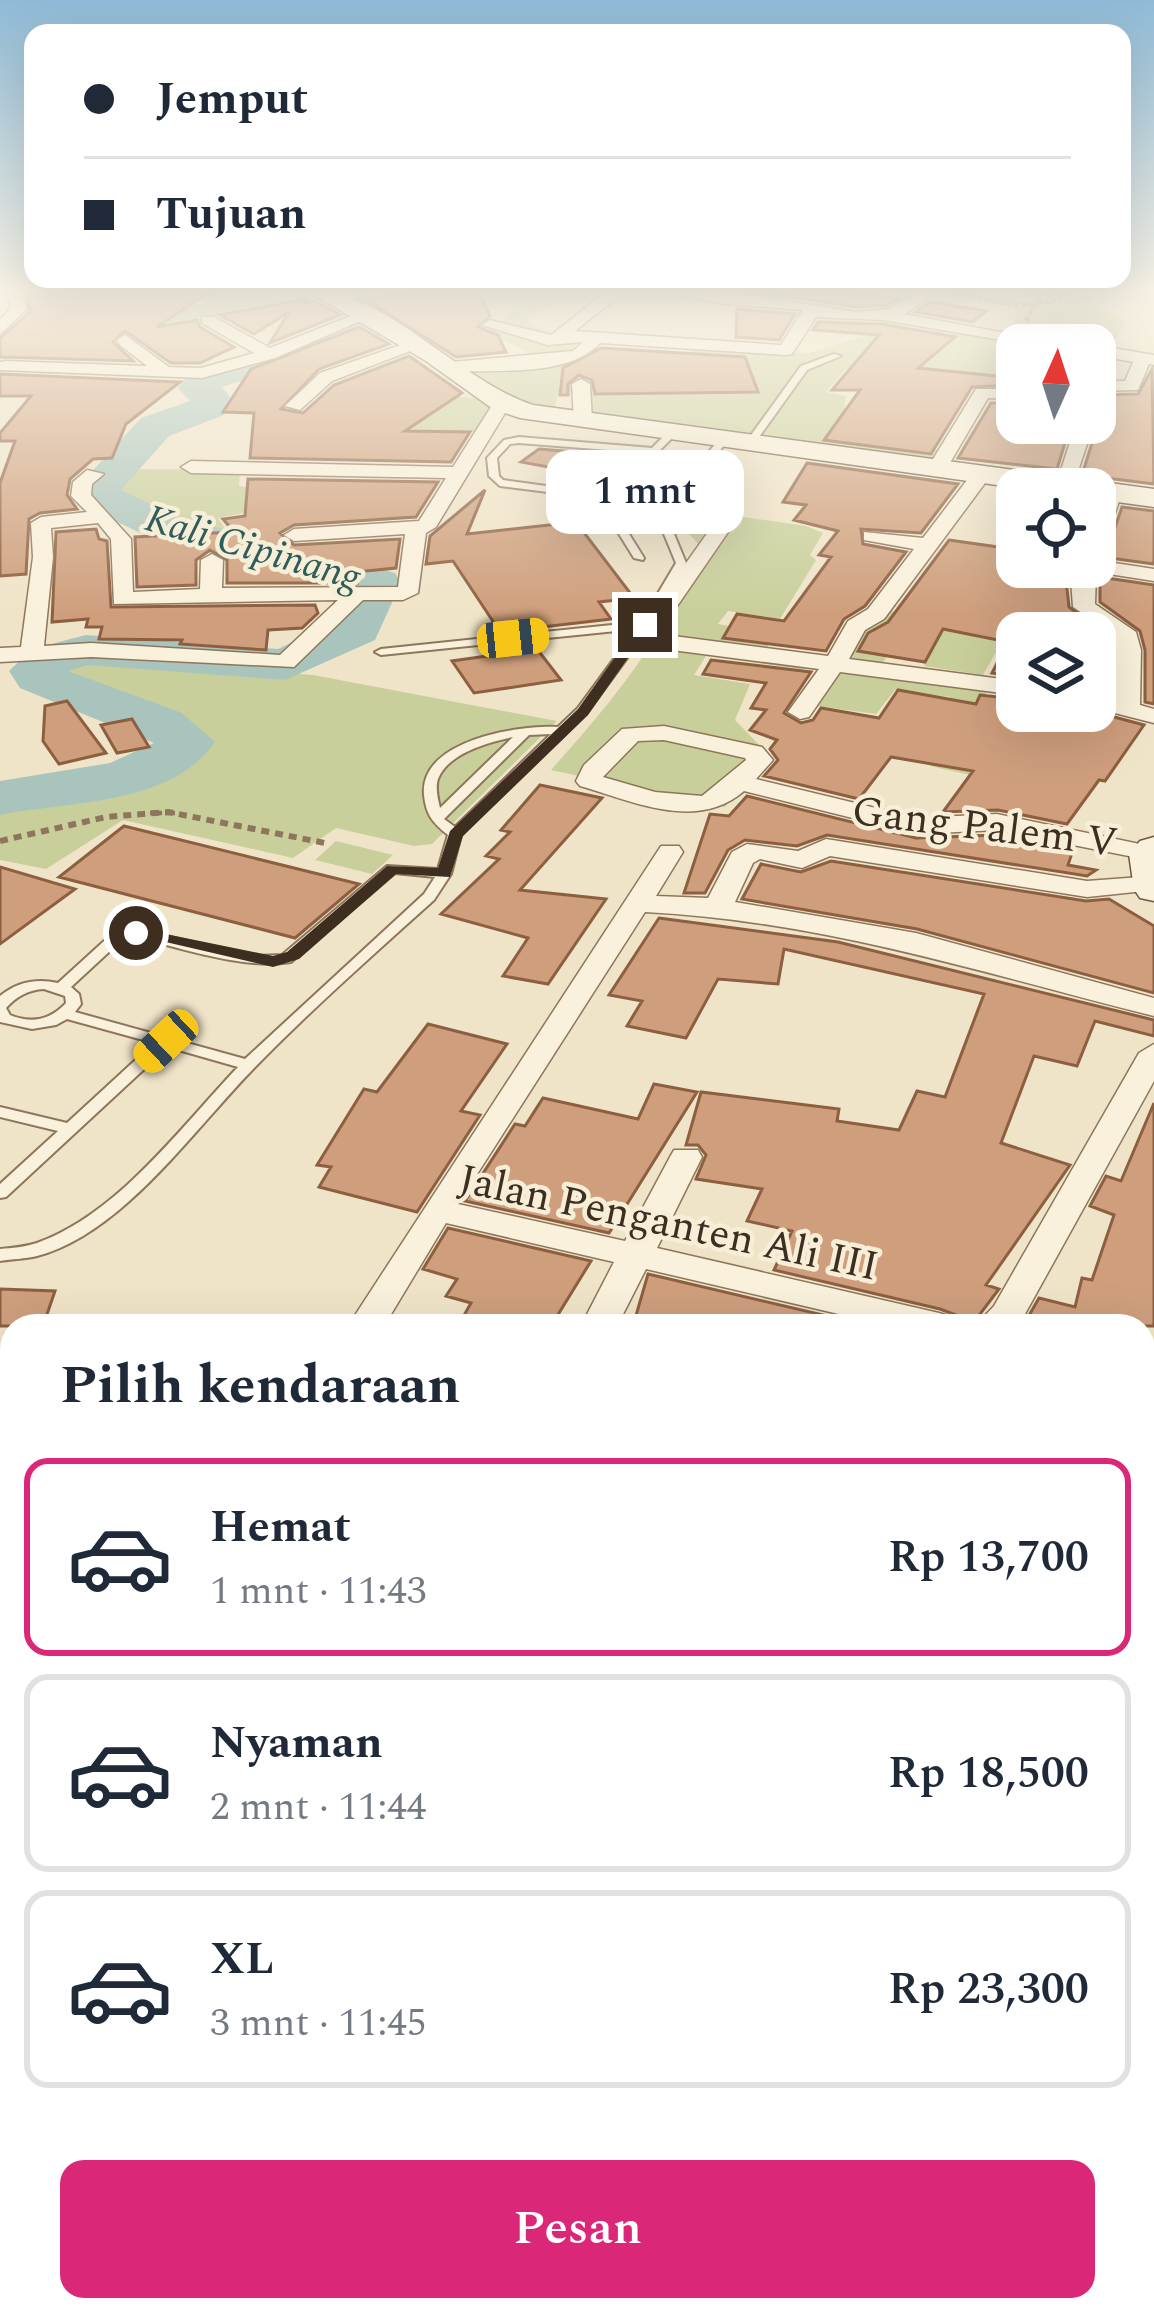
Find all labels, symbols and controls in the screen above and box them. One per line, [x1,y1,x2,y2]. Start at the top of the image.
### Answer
text: Jemput [156,65,308,134]
text: Tujuan [156,180,306,249]
north arrow [996,324,1116,444]
map controls [996,324,1116,732]
callout: 1 mnt [546,451,744,535]
text: 1 mnt [593,462,697,521]
button: locate [996,468,1116,588]
water label: Kali Cipinang [138,490,368,608]
route end [618,598,672,652]
button: layers [996,612,1116,732]
car [475,616,551,660]
street label: Gang Palem V [848,780,1121,875]
route start [109,906,163,960]
car [127,1003,205,1079]
street label: Jalan Penganten Ali III [453,1148,884,1299]
text: Pilih kendaraan [60,1345,460,1427]
text: Hemat [210,1493,351,1562]
icon: car [66,1503,174,1611]
text: Rp 13,700 [888,1523,1089,1592]
text: 1 mnt · 11:43 [210,1562,426,1621]
text: Nyaman [210,1709,383,1778]
icon: car [66,1719,174,1827]
text: Rp 18,500 [888,1739,1089,1808]
text: 2 mnt · 11:44 [210,1778,426,1837]
text: XL [210,1925,274,1994]
icon: car [66,1935,174,2043]
text: Rp 23,300 [888,1955,1089,2024]
text: 3 mnt · 11:45 [210,1994,426,2053]
button: Pesan [60,2160,1095,2298]

